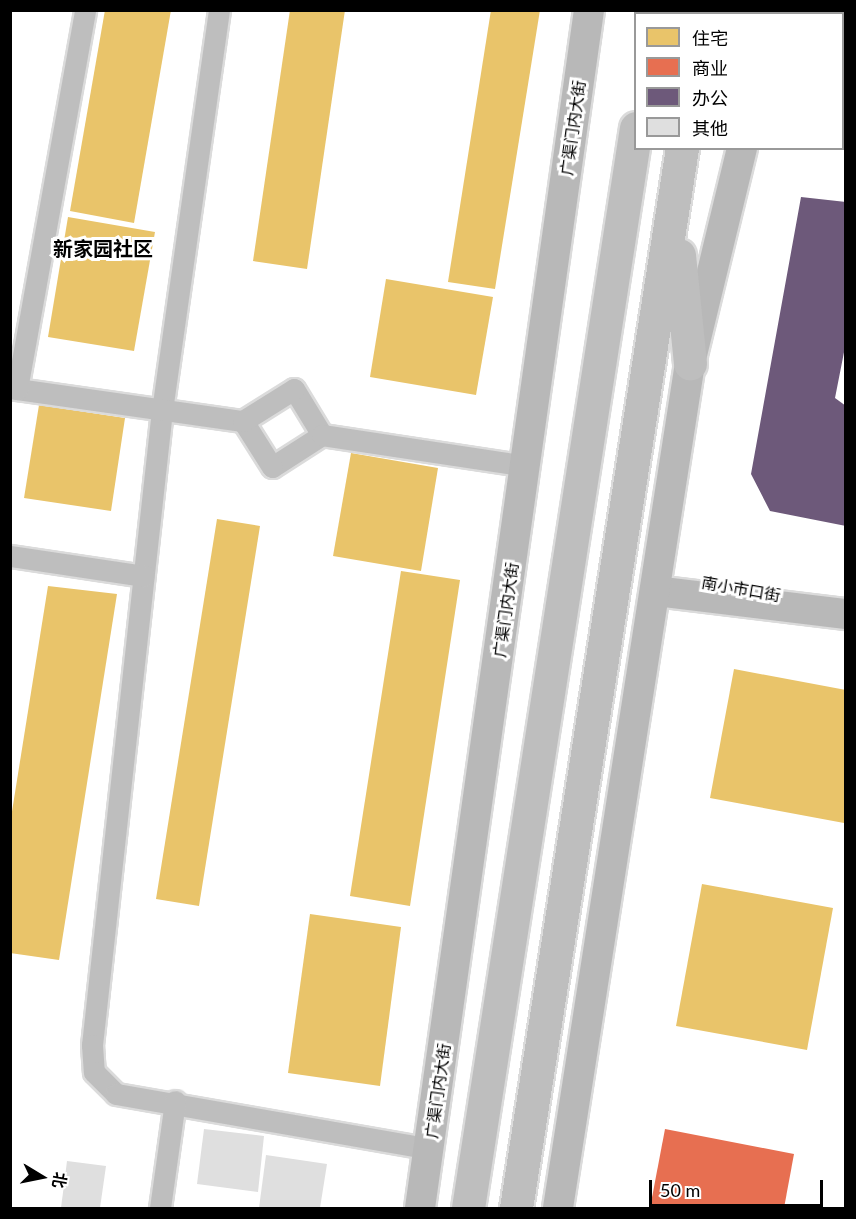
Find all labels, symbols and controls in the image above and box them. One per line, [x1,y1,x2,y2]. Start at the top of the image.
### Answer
legend [634,12,844,150]
text: 住宅 [692,27,728,49]
text: 商业 [692,57,728,79]
street label: 广渠门内大街 [557,79,589,177]
text: 办公 [692,87,728,109]
text: 其他 [692,117,728,139]
district label: 新家园社区 [53,236,153,260]
street label: 广渠门内大街 [490,561,522,659]
street label: 南小市口街 [700,573,782,605]
street label: 广渠门内大街 [422,1042,454,1140]
north arrow [12,1147,72,1207]
scale bar [652,1168,826,1206]
text: 北 [49,1171,71,1190]
text: 50 m [660,1179,700,1201]

